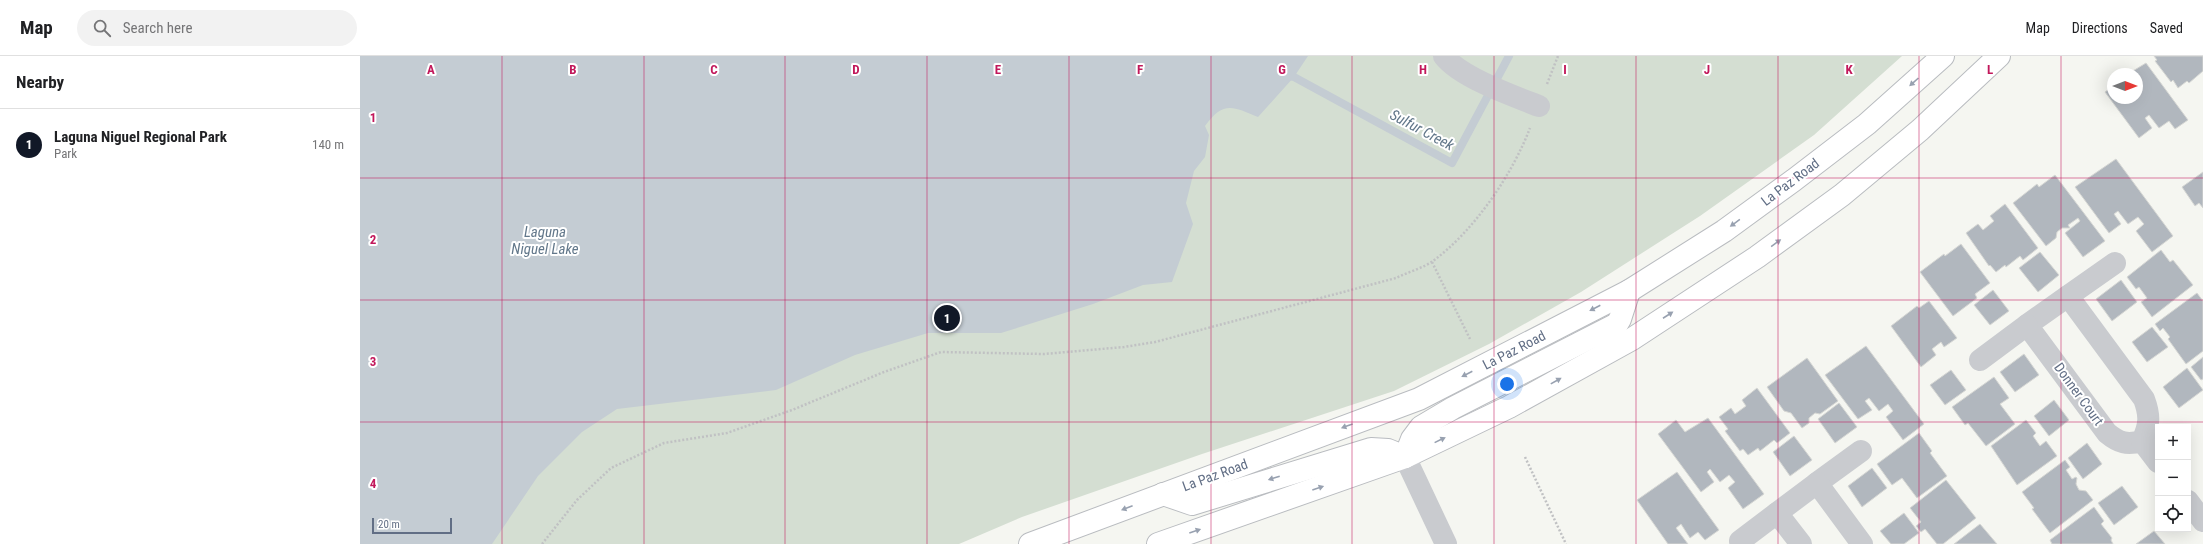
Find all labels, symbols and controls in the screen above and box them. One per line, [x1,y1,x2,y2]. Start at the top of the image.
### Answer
search box [77,10,357,46]
text: Map [20,16,53,39]
icon: search [91,17,113,39]
text: Search here [123,19,193,37]
text: Map [2026,20,2050,36]
text: Directions [2072,20,2128,36]
text: Saved [2150,20,2183,36]
text: A [427,62,435,77]
text: B [569,62,577,77]
text: C [710,62,718,77]
text: D [852,62,860,77]
text: E [995,62,1002,77]
text: F [1137,62,1143,77]
text: G [1278,62,1286,77]
text: H [1419,62,1427,77]
text: I [1563,62,1567,77]
text: J [1704,62,1710,77]
text: K [1845,62,1853,77]
text: L [1987,62,1993,77]
north arrow [2107,68,2143,104]
text: Nearby [16,72,64,92]
one-way arrow [1909,78,1919,87]
water label: Sulfur Creek [1387,106,1458,155]
text: 1 [370,110,376,125]
text: Laguna Niguel Regional Park [54,128,227,146]
text: 1 [26,137,32,152]
text: 140 m [312,137,344,152]
text: Park [54,146,77,161]
street label: La Paz Road [1758,155,1822,209]
one-way arrow [1729,219,1740,227]
water label: Laguna Niguel Lake [511,223,579,258]
text: 2 [370,232,377,247]
one-way arrow [1771,239,1782,247]
pin: 1 [934,303,960,333]
one-way arrow [1589,305,1600,312]
one-way arrow [1663,311,1674,319]
street label: La Paz Road [1480,327,1548,373]
text: 3 [370,354,376,369]
street label: Donner Court [2051,360,2107,428]
one-way arrow [1461,371,1472,378]
your location [1497,374,1517,394]
one-way arrow [1550,377,1562,384]
one-way arrow [1341,423,1353,429]
map controls [2155,424,2191,532]
button: + [2155,424,2191,460]
one-way arrow [1435,437,1446,443]
street label: La Paz Road [1180,456,1250,494]
button: − [2155,460,2191,496]
one-way arrow [1268,475,1280,481]
text: 4 [370,476,377,491]
one-way arrow [1312,484,1324,490]
button: locate [2155,496,2191,532]
one-way arrow [1120,506,1132,512]
scale bar [372,516,452,535]
text: 20 m [378,518,400,531]
one-way arrow [1189,528,1201,534]

